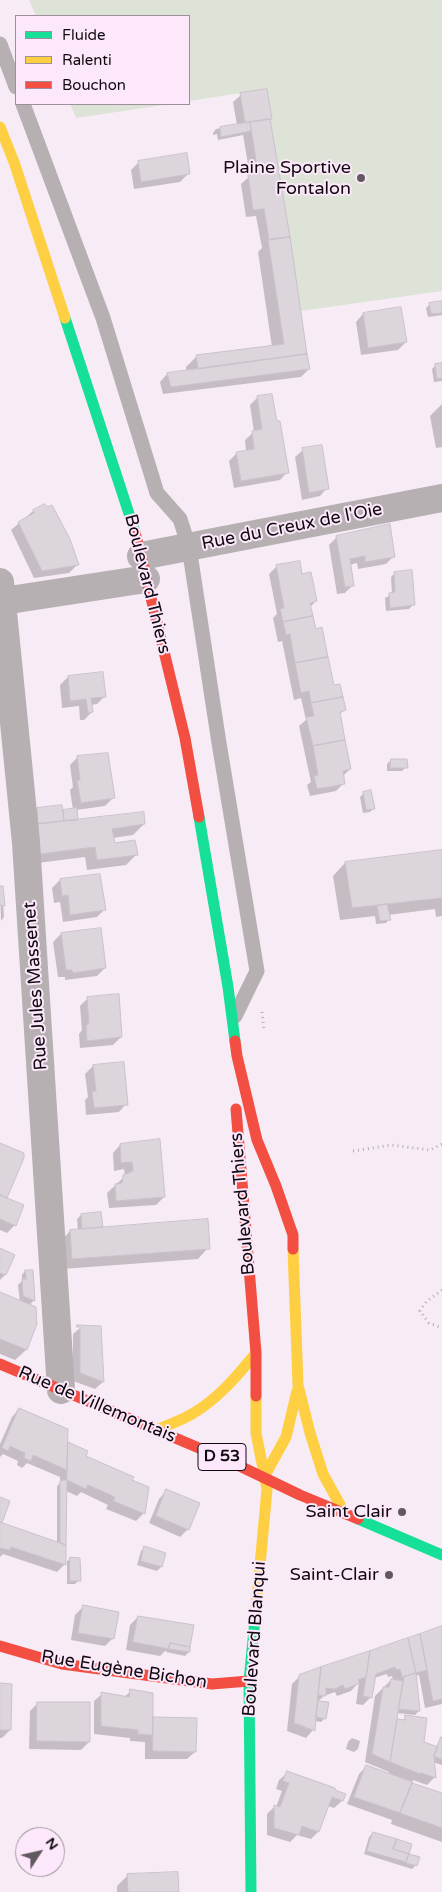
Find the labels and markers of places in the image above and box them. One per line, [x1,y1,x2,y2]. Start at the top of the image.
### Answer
place label: Plaine Sportive Fontalon [223,157,351,200]
marker: Plaine Sportive Fontalon [355,172,367,184]
place label: Saint Clair [306,1501,392,1523]
marker: Saint Clair [396,1506,408,1518]
place label: Saint-Clair [290,1564,379,1586]
marker: Saint-Clair [383,1569,395,1581]

